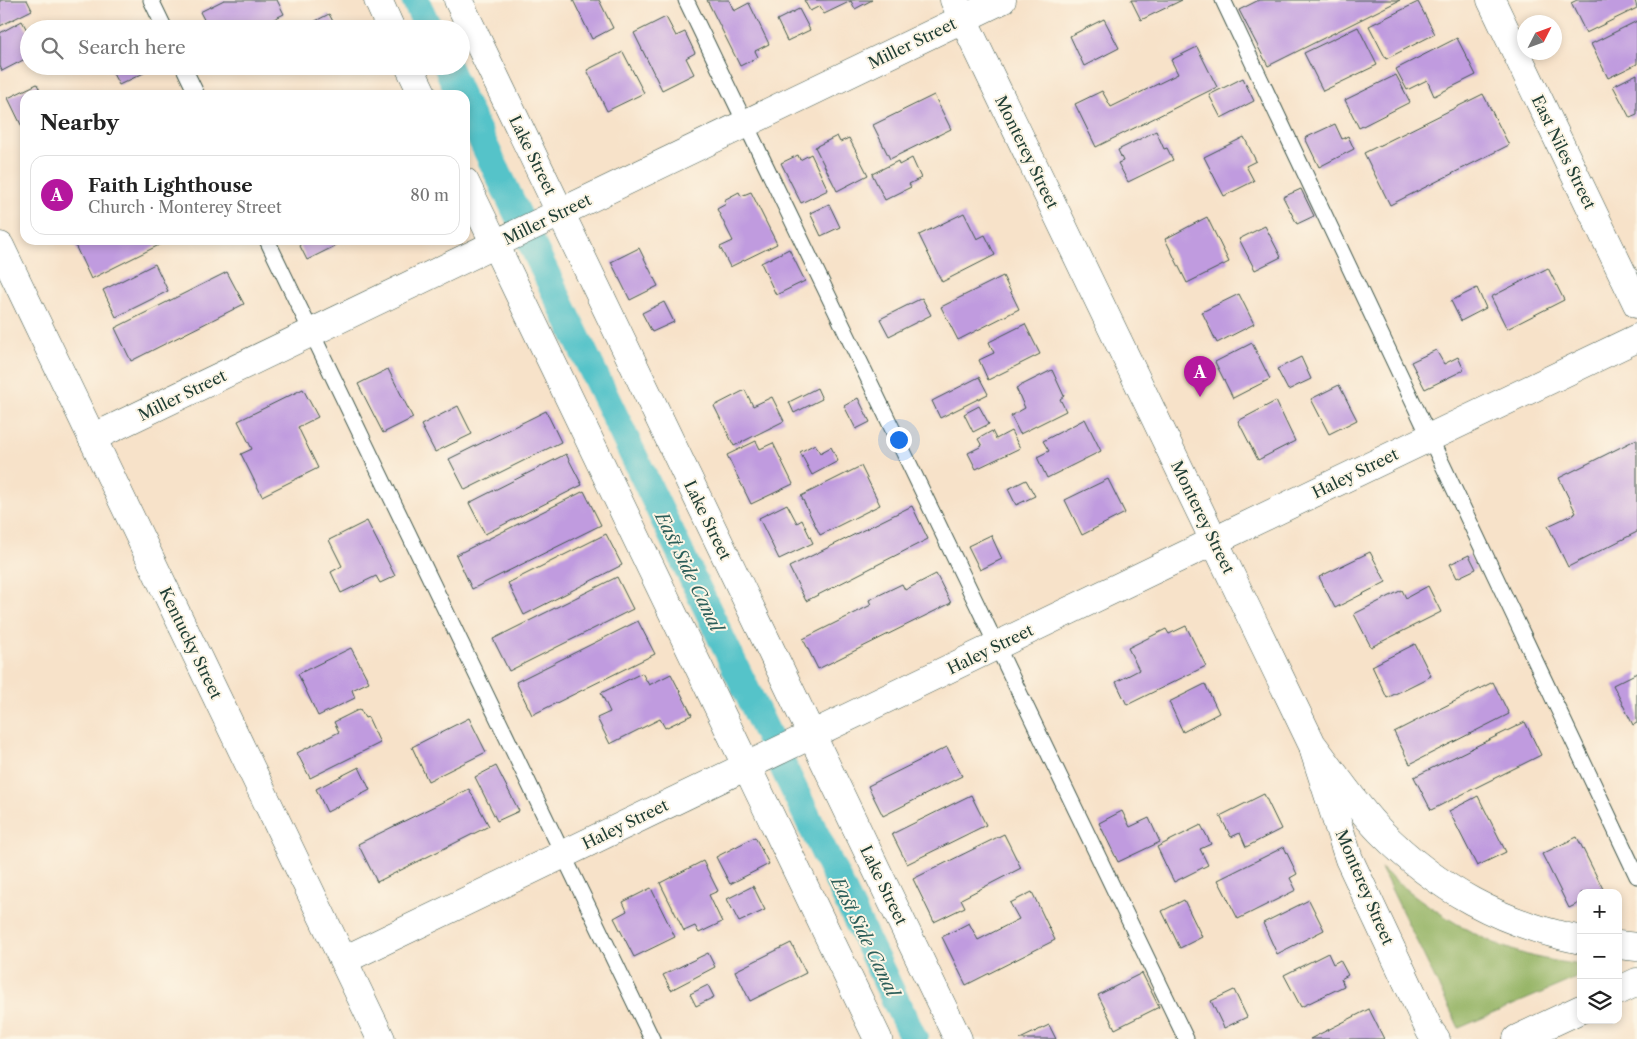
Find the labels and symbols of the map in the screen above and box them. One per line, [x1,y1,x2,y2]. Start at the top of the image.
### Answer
street label: Miller Street [865,13,960,73]
north arrow [1517,15,1562,60]
street label: Monterey Street [991,92,1063,212]
street label: East Niles Street [1528,92,1600,213]
street label: Lake Street [505,112,561,198]
street label: Miller Street [500,189,595,249]
pin: A [1184,356,1216,397]
street label: Miller Street [135,365,230,425]
your location [886,427,912,453]
street label: Haley Street [1309,443,1402,502]
street label: Monterey Street [1167,457,1239,577]
street label: Lake Street [680,477,736,563]
water label: East Side Canal [649,506,729,638]
street label: Kentucky Street [155,584,227,702]
street label: Haley Street [944,619,1037,678]
street label: Haley Street [579,794,672,853]
street label: Monterey Street [1332,826,1398,948]
street label: Lake Street [856,842,912,928]
water label: East Side Canal [825,871,905,1003]

